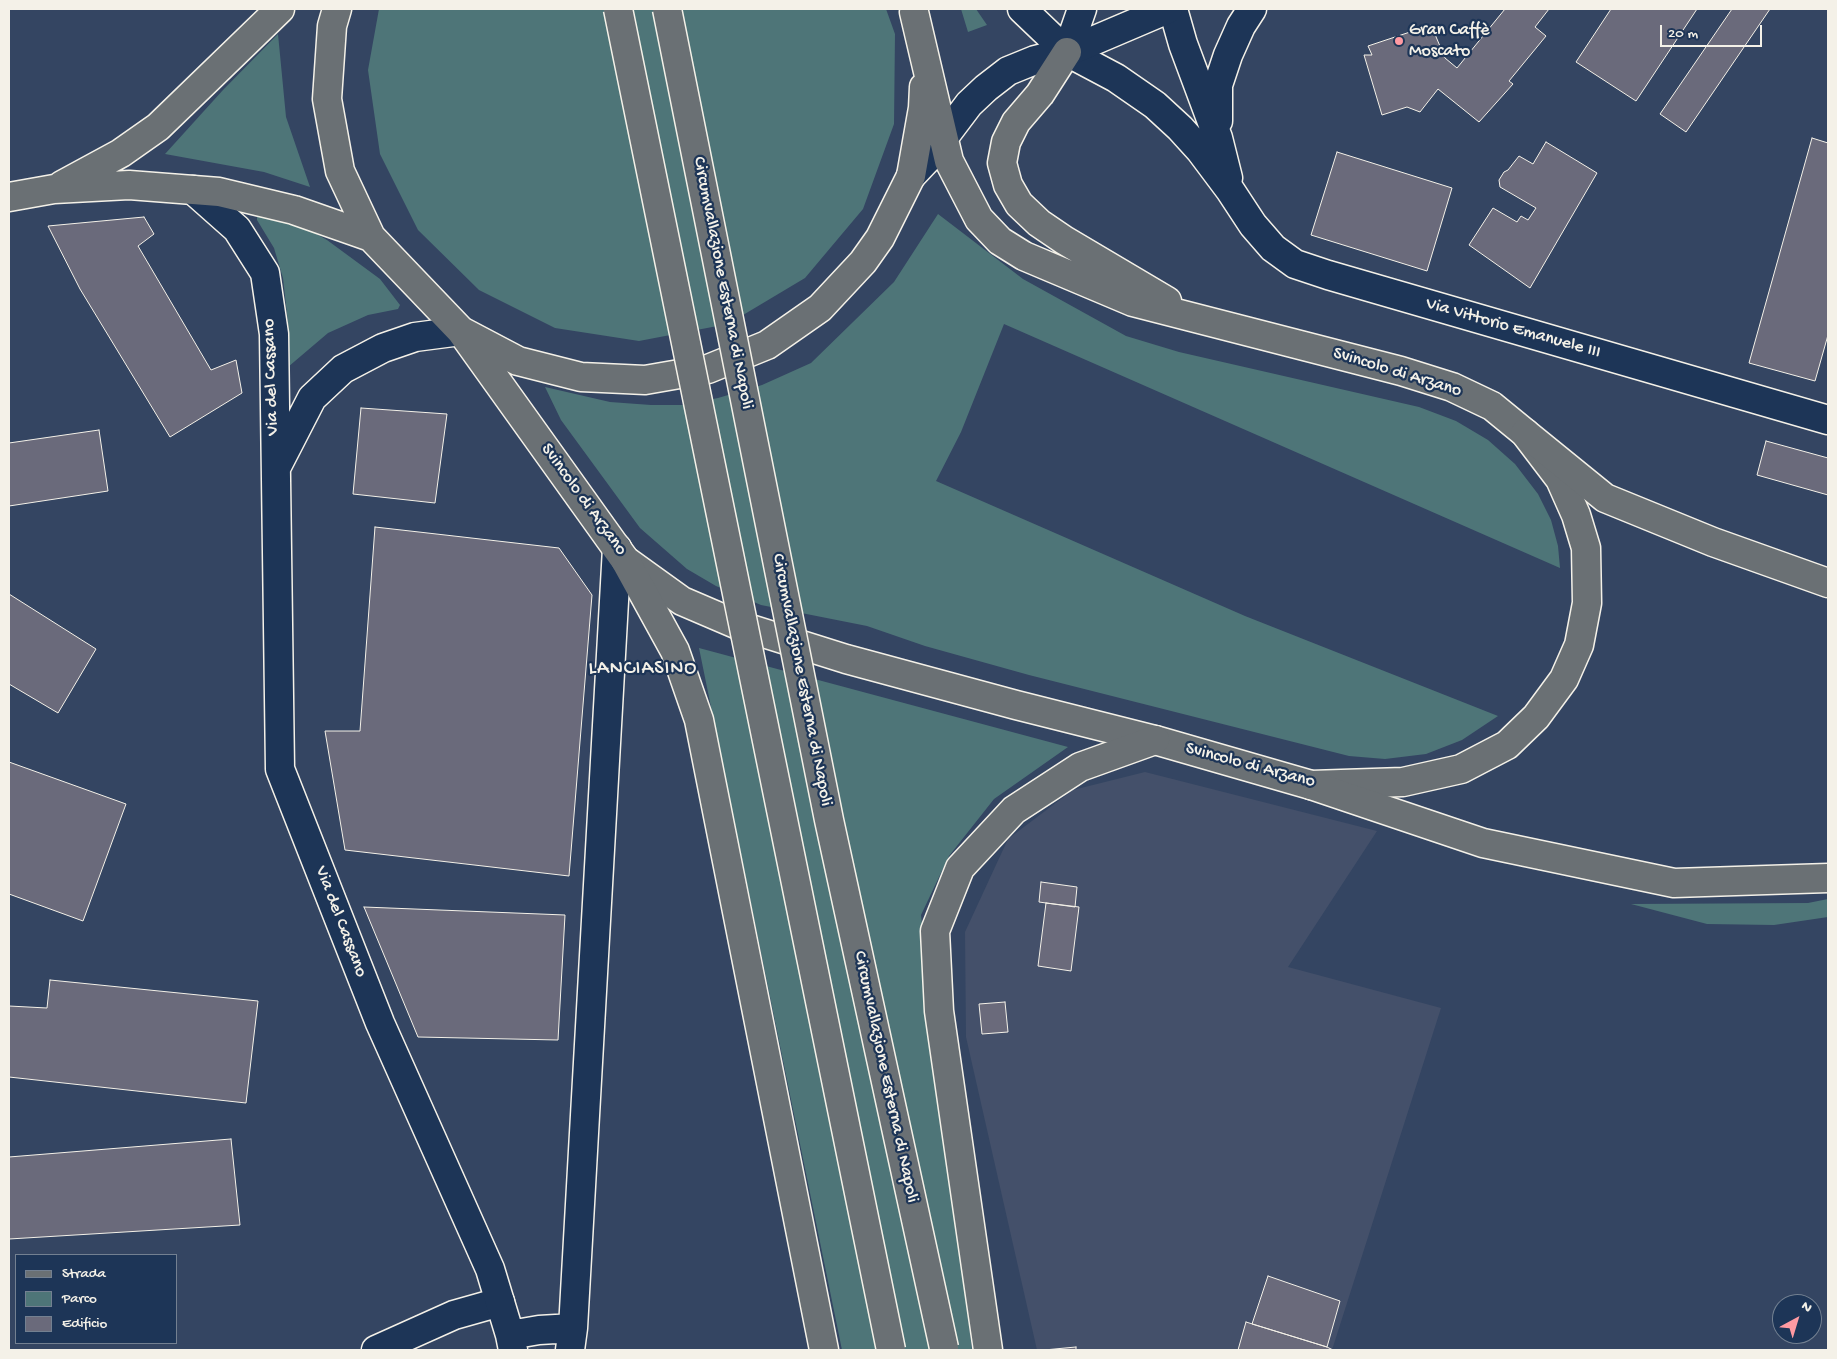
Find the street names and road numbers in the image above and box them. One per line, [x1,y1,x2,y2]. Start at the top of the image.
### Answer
street label: Circumvallazione Esterna di Napoli [687,155,757,411]
street label: Via Vittorio Emanuele III [1423,294,1603,364]
street label: Via del Cassano [259,318,285,436]
street label: Svincolo di Arzano [1330,343,1464,403]
street label: Svincolo di Arzano [535,440,631,560]
street label: Circumvallazione Esterna di Napoli [766,552,836,808]
street label: Svincolo di Arzano [1183,738,1317,794]
street label: Via del Cassano [309,863,371,981]
street label: Circumvallazione Esterna di Napoli [848,949,922,1205]

